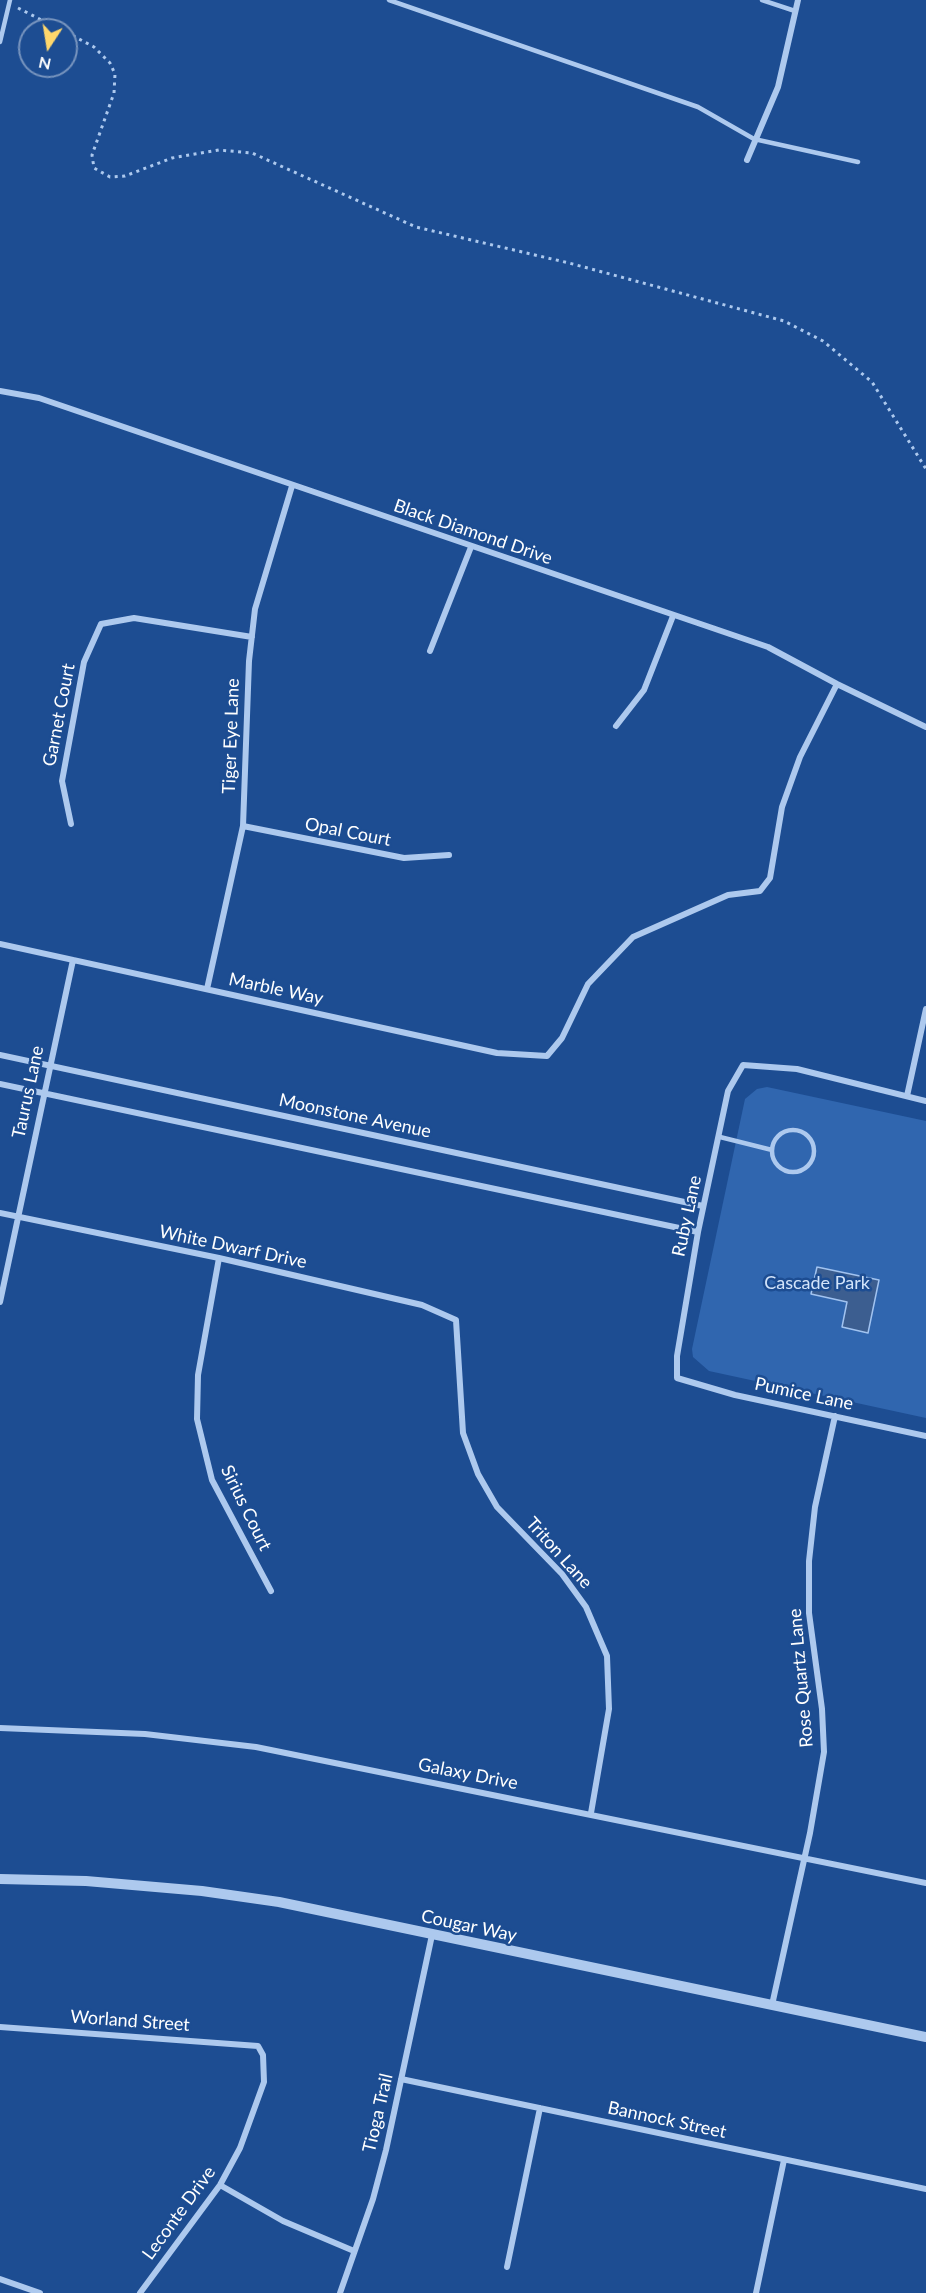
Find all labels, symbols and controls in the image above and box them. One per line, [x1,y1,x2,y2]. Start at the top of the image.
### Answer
north arrow [18,18,78,78]
text: N [37,54,53,75]
street label: Black Diamond Drive [391,495,555,569]
street label: Garnet Court [38,662,80,768]
street label: Tiger Eye Lane [218,678,244,794]
street label: Opal Court [303,813,393,851]
street label: Marble Way [227,968,325,1010]
street label: Taurus Lane [8,1044,48,1140]
street label: Moonstone Avenue [277,1089,433,1143]
street label: Ruby Lane [668,1173,706,1259]
street label: White Dwarf Drive [157,1221,309,1273]
park label: Cascade Park [764,1272,870,1294]
street label: Pumice Lane [753,1373,855,1415]
street label: Sirius Court [216,1462,276,1554]
street label: Triton Lane [521,1513,597,1593]
street label: Rose Quartz Lane [784,1608,818,1748]
street label: Galaxy Drive [416,1754,520,1794]
street label: Cougar Way [419,1905,519,1947]
street label: Worland Street [70,2006,190,2036]
street label: Tioga Trail [358,2071,398,2155]
street label: Bannock Street [606,2097,728,2143]
street label: Leconte Drive [138,2162,220,2264]

